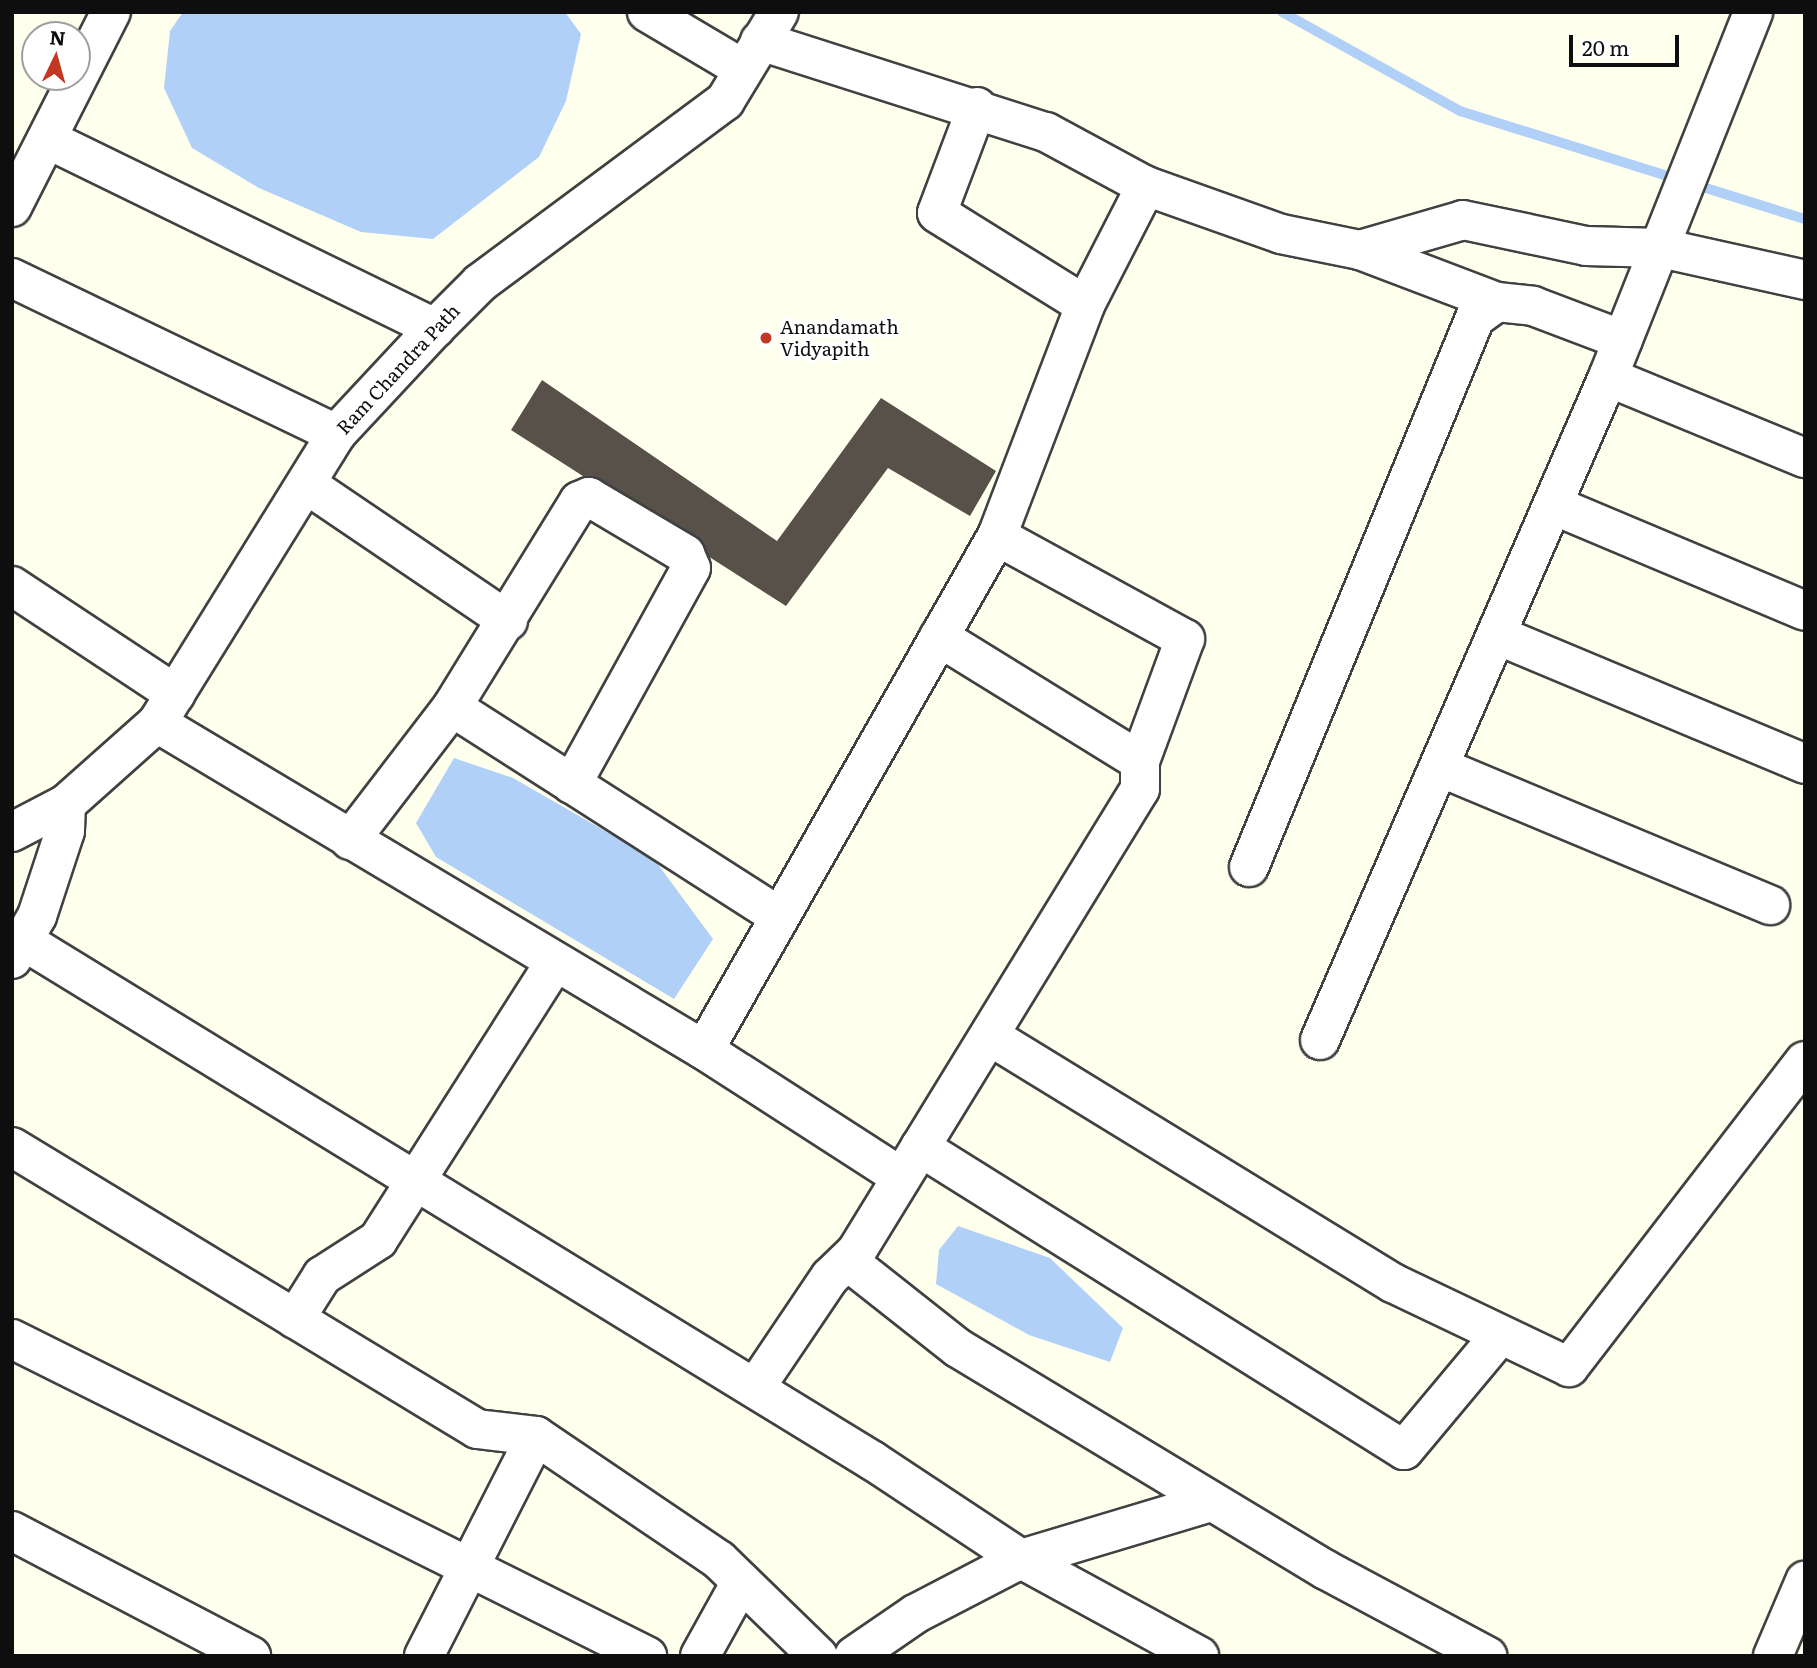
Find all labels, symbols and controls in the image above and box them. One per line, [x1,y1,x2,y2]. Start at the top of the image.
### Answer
north arrow [21,21,91,91]
scale bar [1572,21,1682,65]
text: N [48,22,67,52]
text: 20 m [1582,31,1629,62]
street label: Ram Chandra Path [332,299,464,439]
place label: Anandamath Vidyapith [780,316,899,360]
marker: Anandamath Vidyapith [758,330,774,346]

